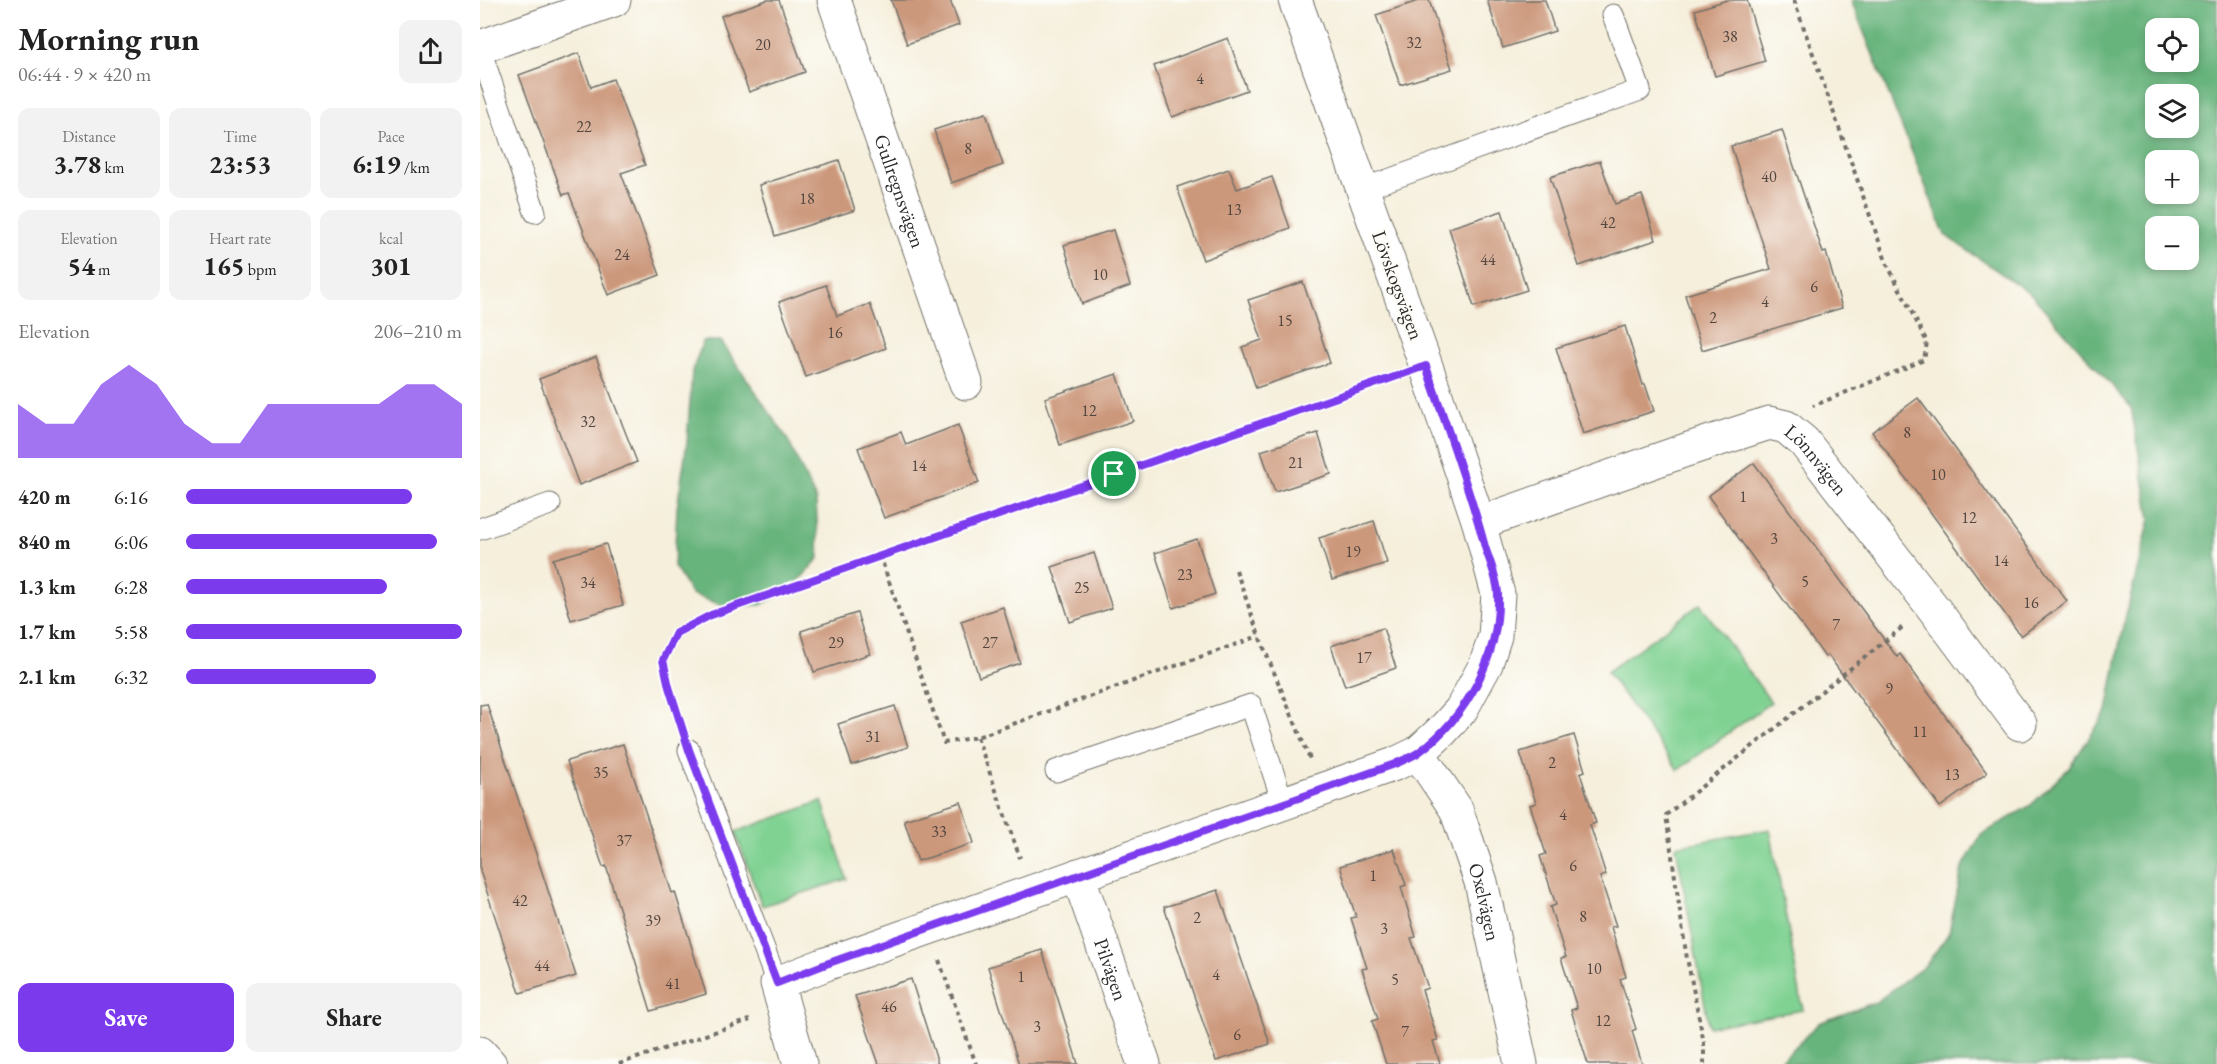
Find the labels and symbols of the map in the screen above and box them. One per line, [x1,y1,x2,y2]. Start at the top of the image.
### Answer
house number: 38 [1722,26,1738,47]
house number: 32 [1406,32,1422,53]
house number: 20 [755,34,771,55]
house number: 4 [1196,68,1204,89]
house number: 22 [576,116,592,137]
street label: Gullregnsvägen [868,131,932,252]
house number: 8 [964,138,972,159]
house number: 40 [1761,166,1777,187]
house number: 18 [799,188,815,209]
house number: 13 [1226,199,1242,220]
house number: 42 [1600,212,1616,233]
street label: Lövskogsvägen [1366,227,1430,344]
house number: 24 [614,244,630,265]
house number: 44 [1480,249,1496,270]
house number: 10 [1092,264,1108,285]
house number: 6 [1810,276,1818,297]
house number: 4 [1761,291,1769,312]
house number: 2 [1709,307,1717,328]
house number: 15 [1277,310,1293,331]
house number: 16 [827,322,843,343]
house number: 12 [1081,400,1097,421]
house number: 32 [580,411,596,432]
street label: Lönnvägen [1779,418,1854,501]
house number: 8 [1903,422,1911,443]
pin [1088,448,1139,499]
house number: 21 [1288,452,1304,473]
house number: 14 [911,455,927,476]
house number: 10 [1930,464,1946,485]
house number: 1 [1739,486,1747,507]
house number: 12 [1961,507,1977,528]
house number: 3 [1770,528,1778,549]
house number: 19 [1345,541,1361,562]
house number: 14 [1993,550,2009,571]
house number: 23 [1177,564,1193,585]
house number: 5 [1801,571,1809,592]
house number: 34 [580,572,596,593]
house number: 25 [1074,577,1090,598]
house number: 16 [2023,592,2039,613]
house number: 7 [1832,614,1840,635]
house number: 29 [828,632,844,653]
house number: 27 [982,632,998,653]
house number: 17 [1356,647,1372,668]
house number: 9 [1885,678,1893,699]
house number: 11 [1912,721,1928,742]
house number: 31 [865,726,881,747]
house number: 2 [1548,752,1556,773]
house number: 35 [593,762,609,783]
house number: 13 [1944,764,1960,785]
house number: 4 [1559,804,1567,825]
house number: 33 [931,821,947,842]
house number: 37 [616,830,632,851]
house number: 6 [1569,855,1577,876]
street label: Oxelvägen [1462,859,1507,944]
house number: 1 [1369,865,1377,886]
house number: 42 [512,890,528,911]
house number: 8 [1579,906,1587,927]
house number: 2 [1193,907,1201,928]
house number: 39 [645,910,661,931]
house number: 3 [1380,918,1388,939]
street label: Pilvägen [1088,935,1134,1004]
house number: 44 [534,955,550,976]
house number: 10 [1586,958,1602,979]
house number: 4 [1212,964,1220,985]
house number: 1 [1017,966,1025,987]
house number: 5 [1391,969,1399,990]
house number: 41 [665,973,681,994]
house number: 46 [881,996,897,1017]
house number: 12 [1595,1010,1611,1031]
house number: 3 [1033,1016,1041,1037]
house number: 7 [1401,1021,1409,1042]
house number: 6 [1233,1024,1241,1045]

